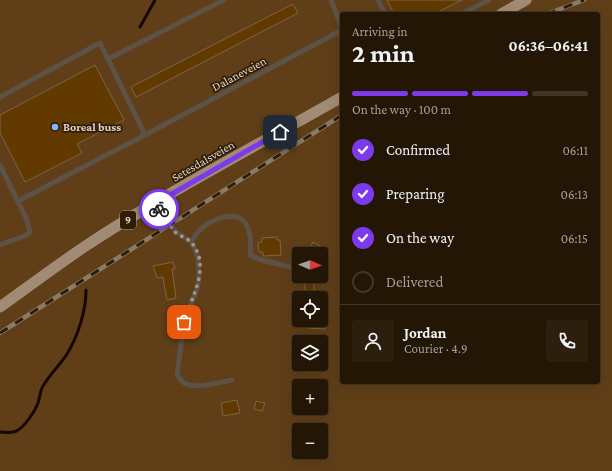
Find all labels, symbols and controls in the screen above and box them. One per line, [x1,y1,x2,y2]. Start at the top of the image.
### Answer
text: Arriving in [352,24,408,39]
text: 06:36–06:41 [509,38,588,54]
text: 2 min [352,39,415,68]
street label: Dalaneveien [209,54,269,94]
text: On the way · 100 m [352,102,451,117]
pin [263,115,297,149]
place label: Boreal buss [63,120,121,134]
icon: home [269,121,291,143]
marker: Boreal buss [50,122,60,132]
street label: Setesdalsveien [169,137,237,185]
icon: check [352,139,374,161]
text: Confirmed [386,142,450,158]
text: 06:11 [562,143,588,158]
icon: check [352,183,374,205]
text: Preparing [386,186,445,202]
text: 06:13 [561,187,588,202]
courier [139,189,179,229]
icon: bike [148,198,170,220]
road number: 9 [120,211,136,229]
icon: check [352,227,374,249]
text: On the way [386,230,454,246]
text: 06:15 [561,231,588,246]
north arrow [292,247,328,283]
map controls [292,247,328,459]
text: Delivered [386,274,443,290]
button: locate [292,291,328,327]
pin [167,305,201,339]
icon: bag [173,311,195,333]
button: person [352,320,394,362]
button: phone [546,320,588,362]
text: Jordan [404,325,446,341]
button: layers [292,335,328,371]
text: Courier · 4.9 [404,341,468,356]
button: + [292,379,328,415]
button: − [292,423,328,459]

